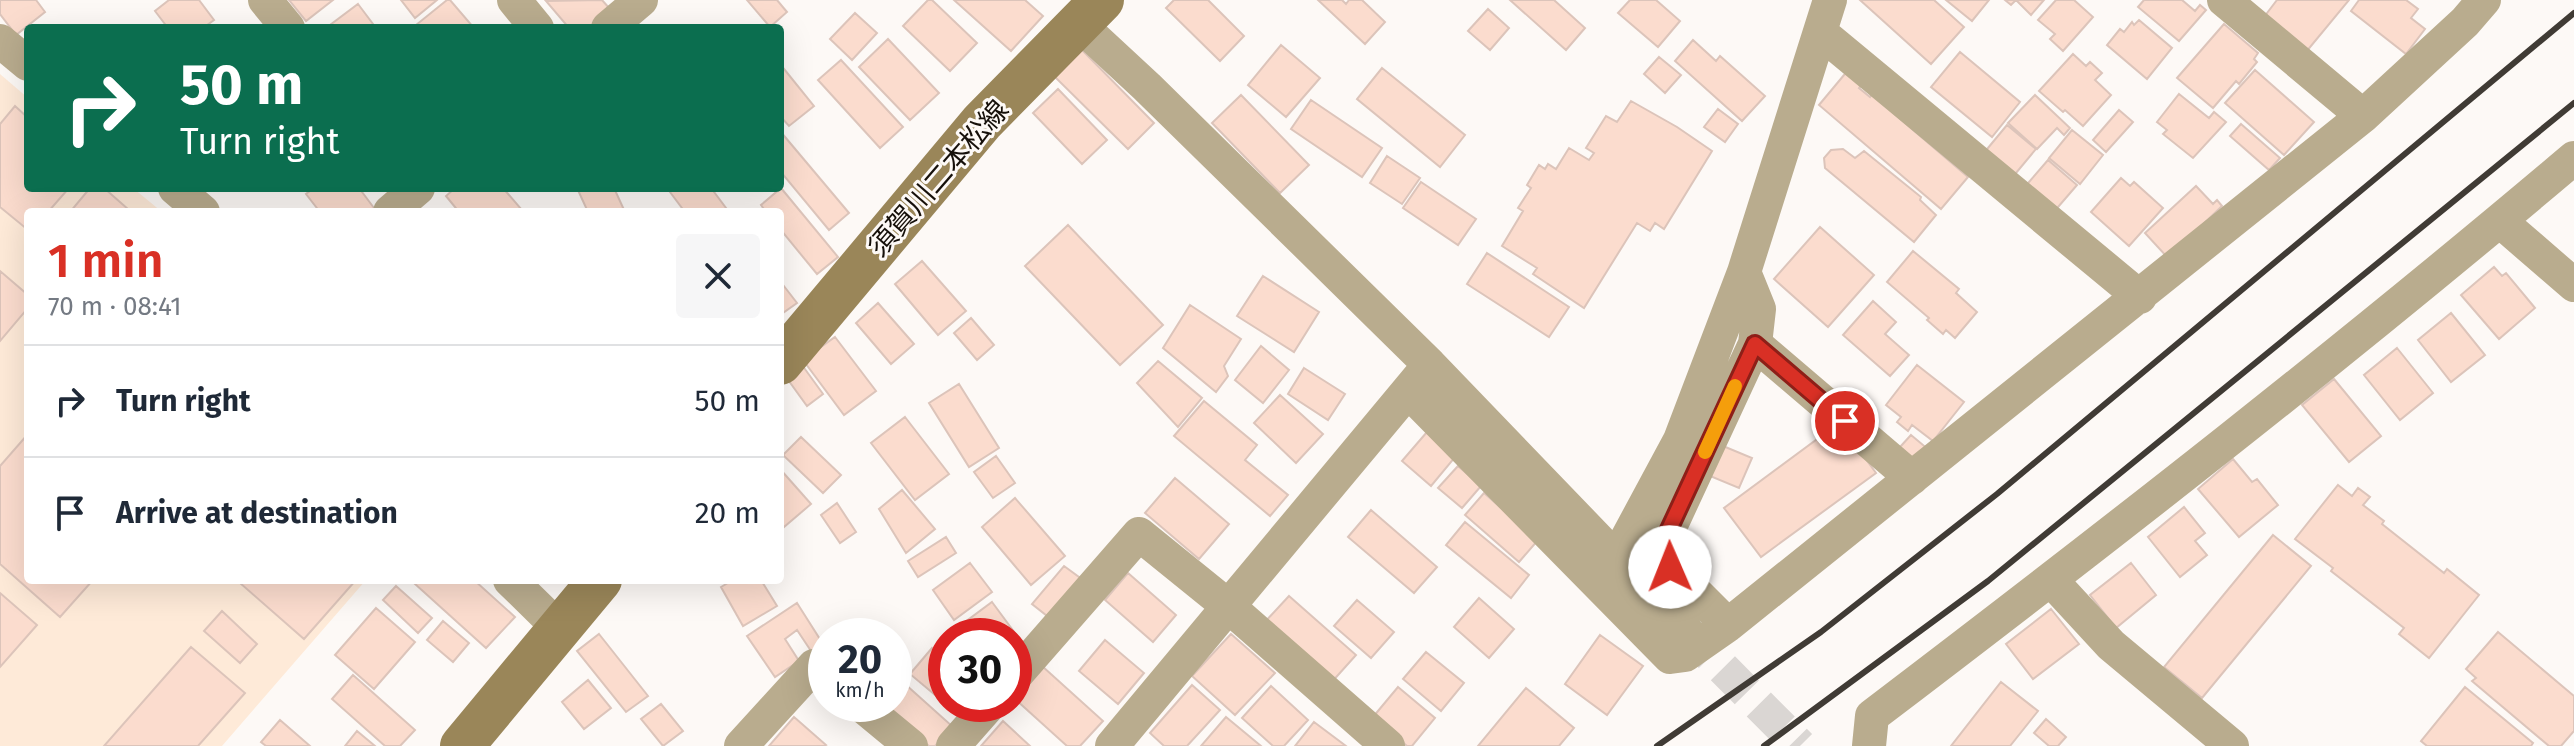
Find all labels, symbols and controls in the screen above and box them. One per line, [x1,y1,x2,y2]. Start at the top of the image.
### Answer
text: 50 m [180,52,303,119]
icon: right [48,56,152,160]
street label: 須賀川二本松線 [862,94,1015,263]
text: Turn right [180,120,340,164]
text: 1 min [48,232,164,290]
button: close [676,234,760,318]
text: 70 m · 08:41 [48,291,181,322]
icon: right [48,379,92,423]
text: Turn right [116,383,251,419]
text: 50 m [695,383,760,419]
pin [1811,387,1879,455]
icon: arrive [1823,399,1867,443]
icon: arrive [48,491,92,535]
text: Arrive at destination [116,495,398,531]
text: 20 m [695,495,760,531]
position arrow [1628,525,1712,609]
speed limit sign: 30 [928,618,1032,722]
text: 20 [838,636,882,684]
text: km/h [835,678,885,702]

